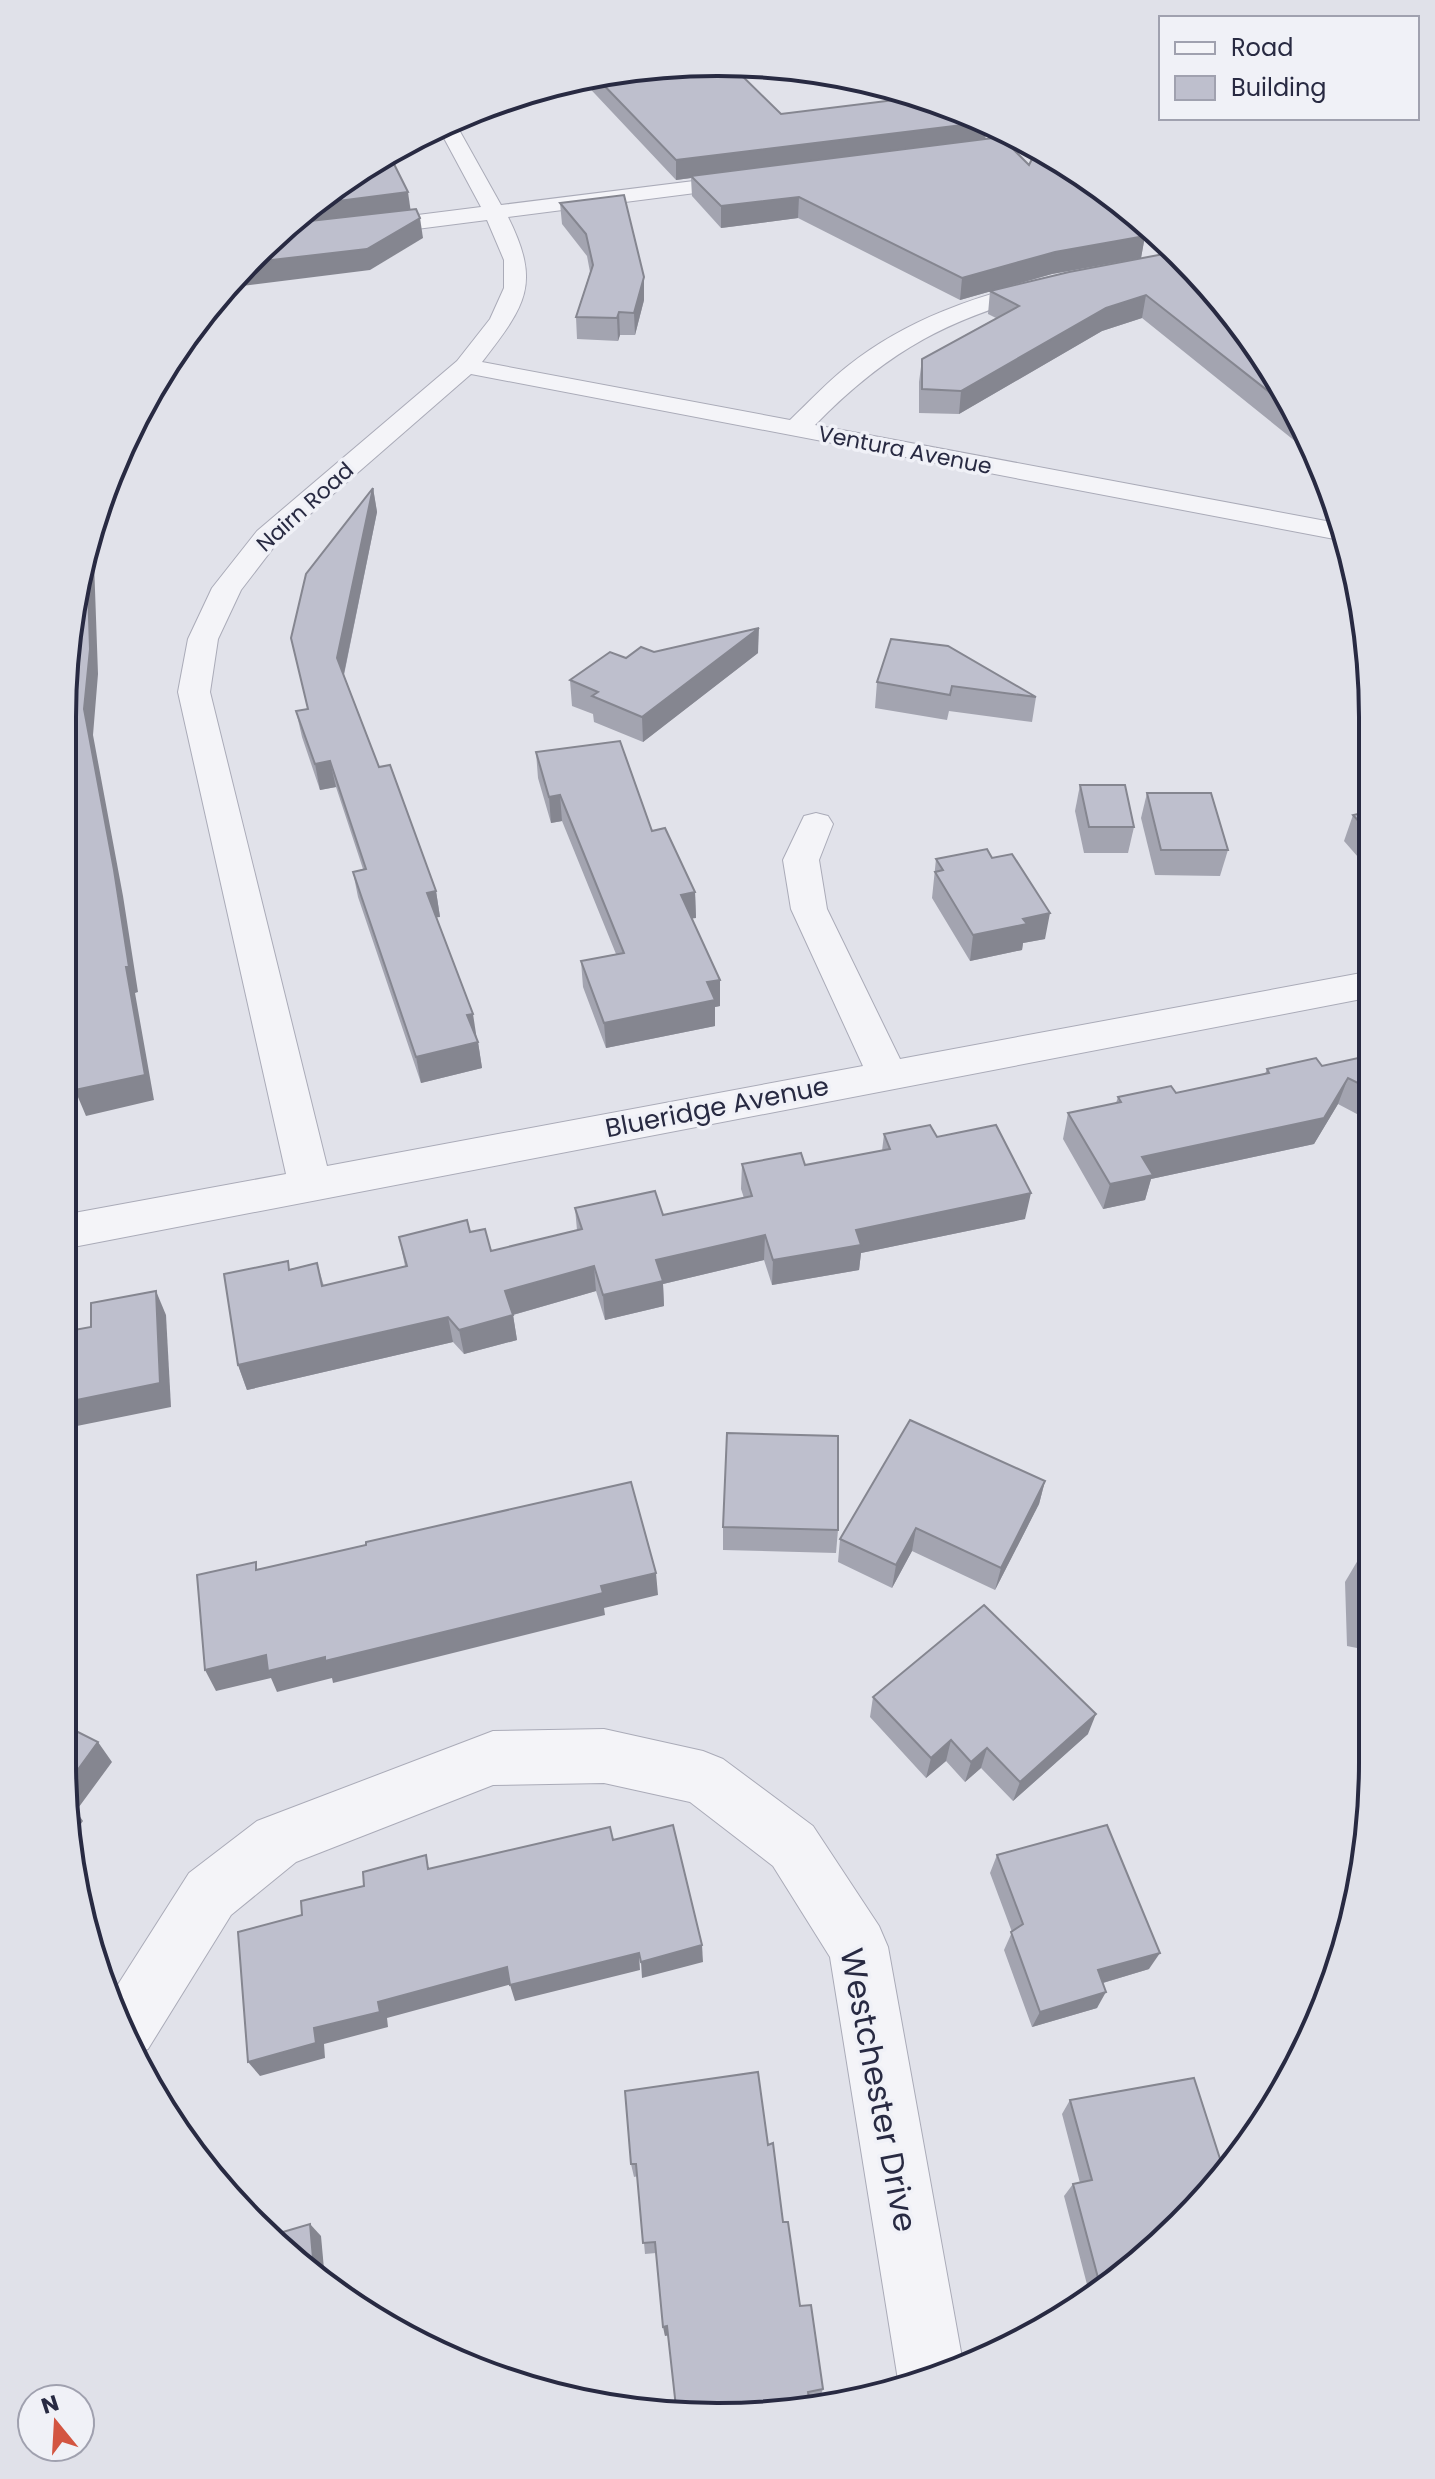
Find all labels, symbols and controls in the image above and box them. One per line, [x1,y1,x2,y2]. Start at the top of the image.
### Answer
legend [1159,16,1419,120]
text: Road [1231,31,1293,64]
text: Building [1231,71,1327,104]
street label: Ventura Avenue [816,418,994,482]
street label: Nairn Road [250,455,360,559]
street label: Blueridge Avenue [602,1068,832,1146]
street label: Westchester Drive [829,1944,929,2236]
north arrow [16,2383,96,2463]
text: N [37,2387,63,2422]

